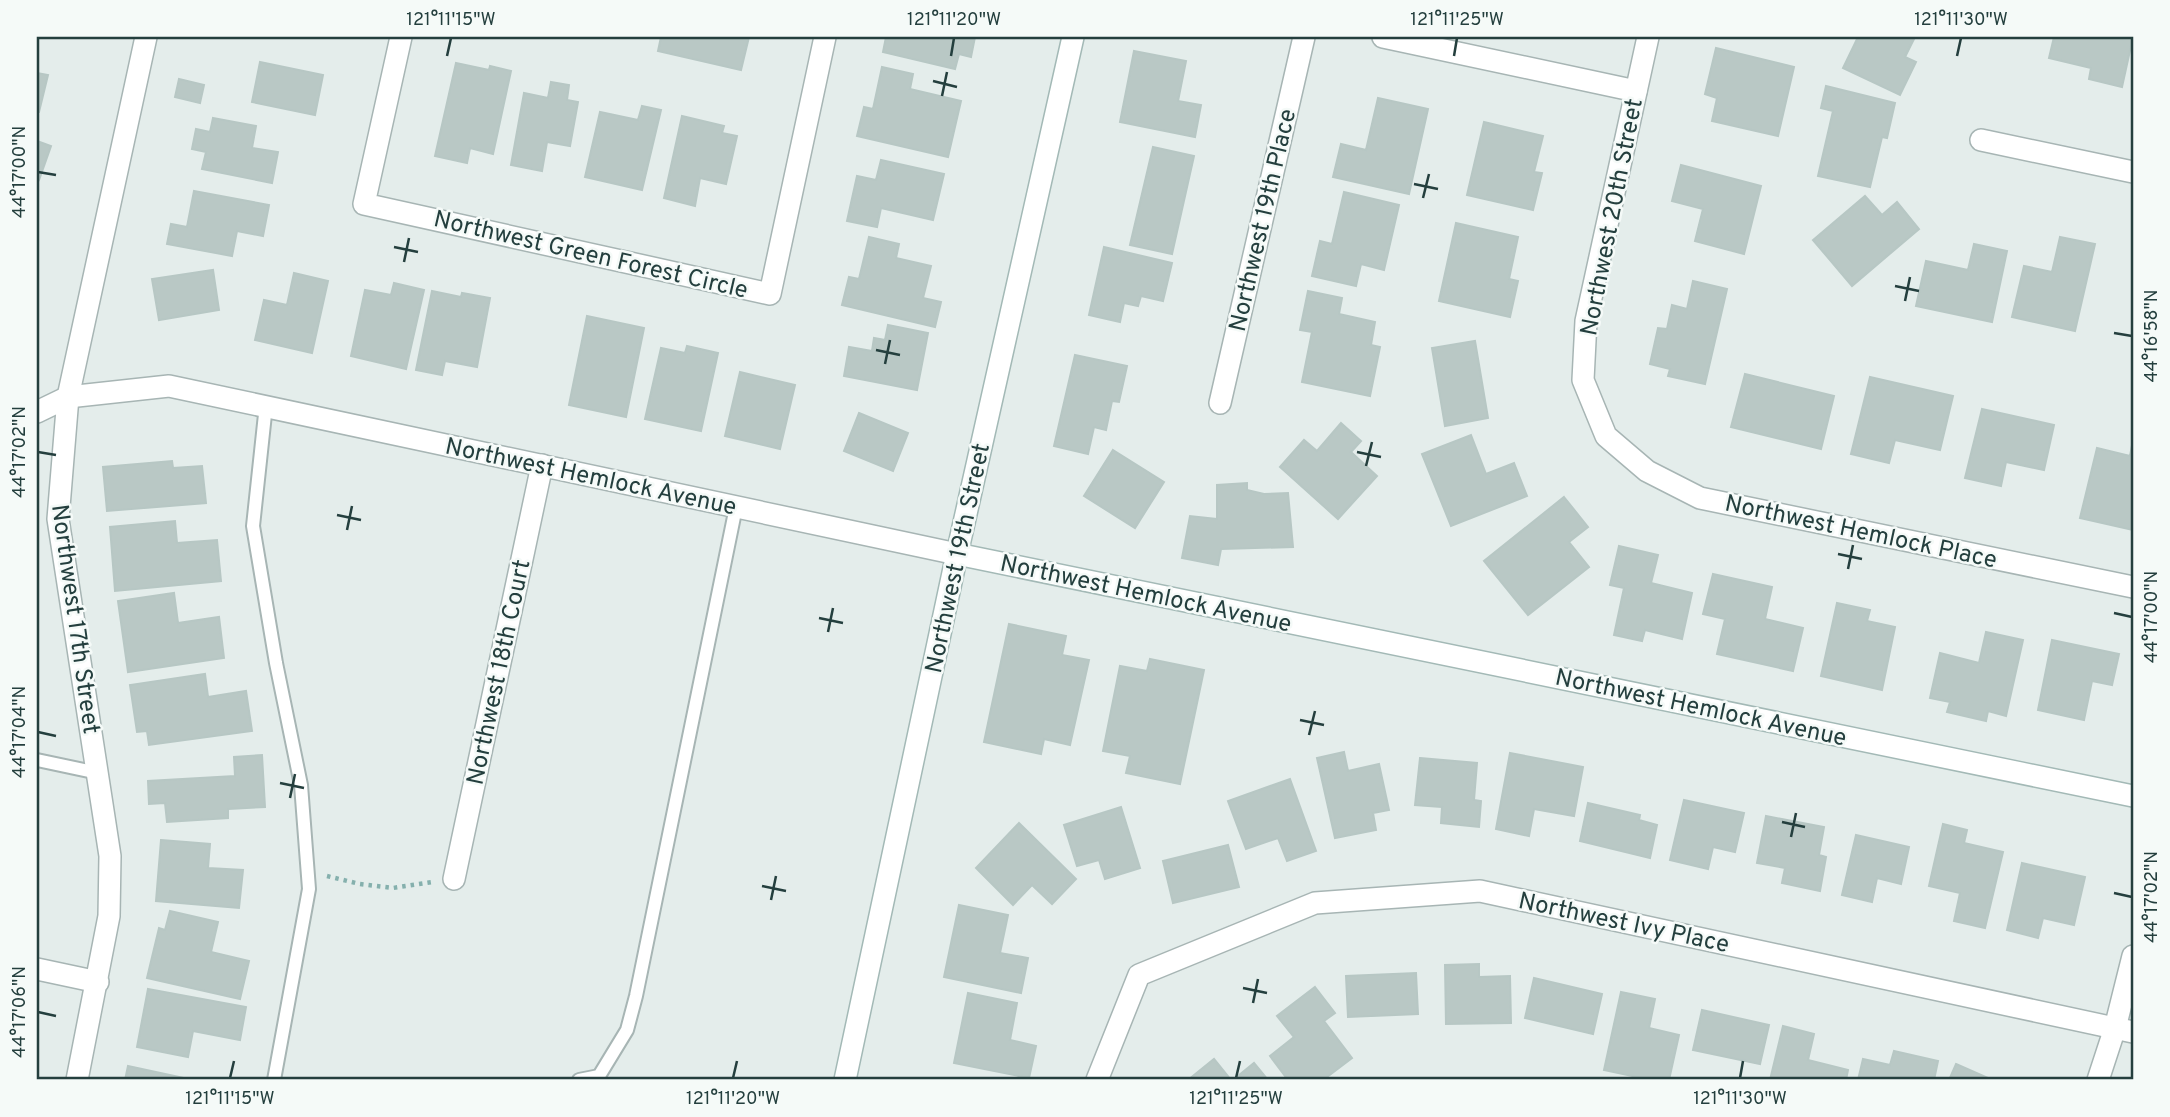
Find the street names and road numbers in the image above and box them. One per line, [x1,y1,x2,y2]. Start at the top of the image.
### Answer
street label: Northwest 20th Street [1575,96,1651,339]
street label: Northwest 19th Place [1224,106,1304,335]
street label: Northwest Green Forest Circle [430,205,751,307]
street label: Northwest Hemlock Avenue [442,432,739,524]
street label: Northwest 19th Street [920,441,998,676]
street label: Northwest Hemlock Place [1722,489,1999,576]
street label: Northwest 17th Street [43,502,105,736]
street label: Northwest Hemlock Avenue [997,549,1294,641]
street label: Northwest 18th Court [461,557,538,788]
street label: Northwest Hemlock Avenue [1552,663,1849,755]
street label: Northwest Ivy Place [1515,887,1732,961]

